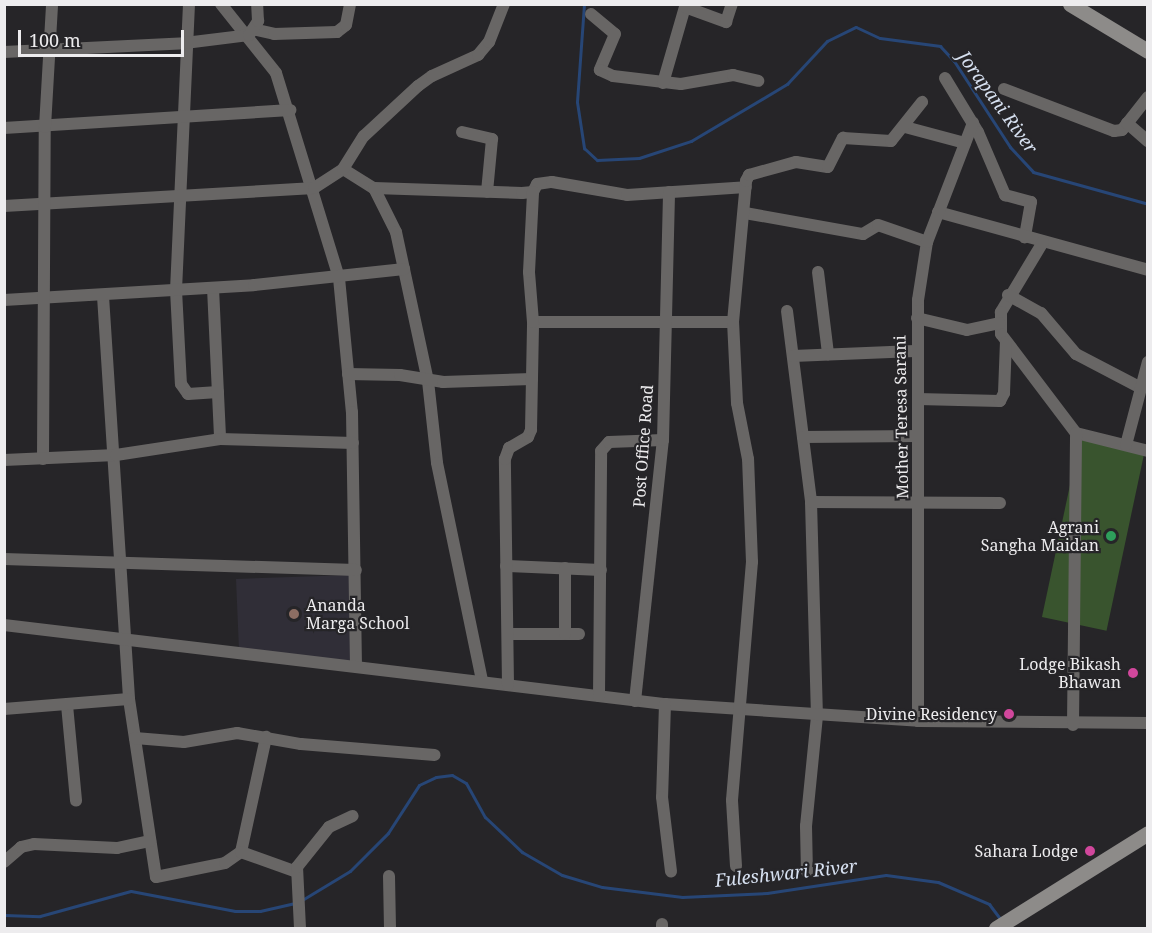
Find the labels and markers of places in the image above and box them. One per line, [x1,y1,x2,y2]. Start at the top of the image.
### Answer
place label: Agrani Sangha Maidan [981,517,1099,555]
marker: Agrani Sangha Maidan [1104,529,1118,543]
place label: Ananda Marga School [306,595,409,633]
marker: Ananda Marga School [287,607,301,621]
place label: Lodge Bikash Bhawan [1019,654,1121,692]
marker: Lodge Bikash Bhawan [1126,666,1140,680]
place label: Divine Residency [866,704,997,724]
marker: Divine Residency [1002,707,1016,721]
place label: Sahara Lodge [975,841,1078,861]
marker: Sahara Lodge [1083,844,1097,858]

